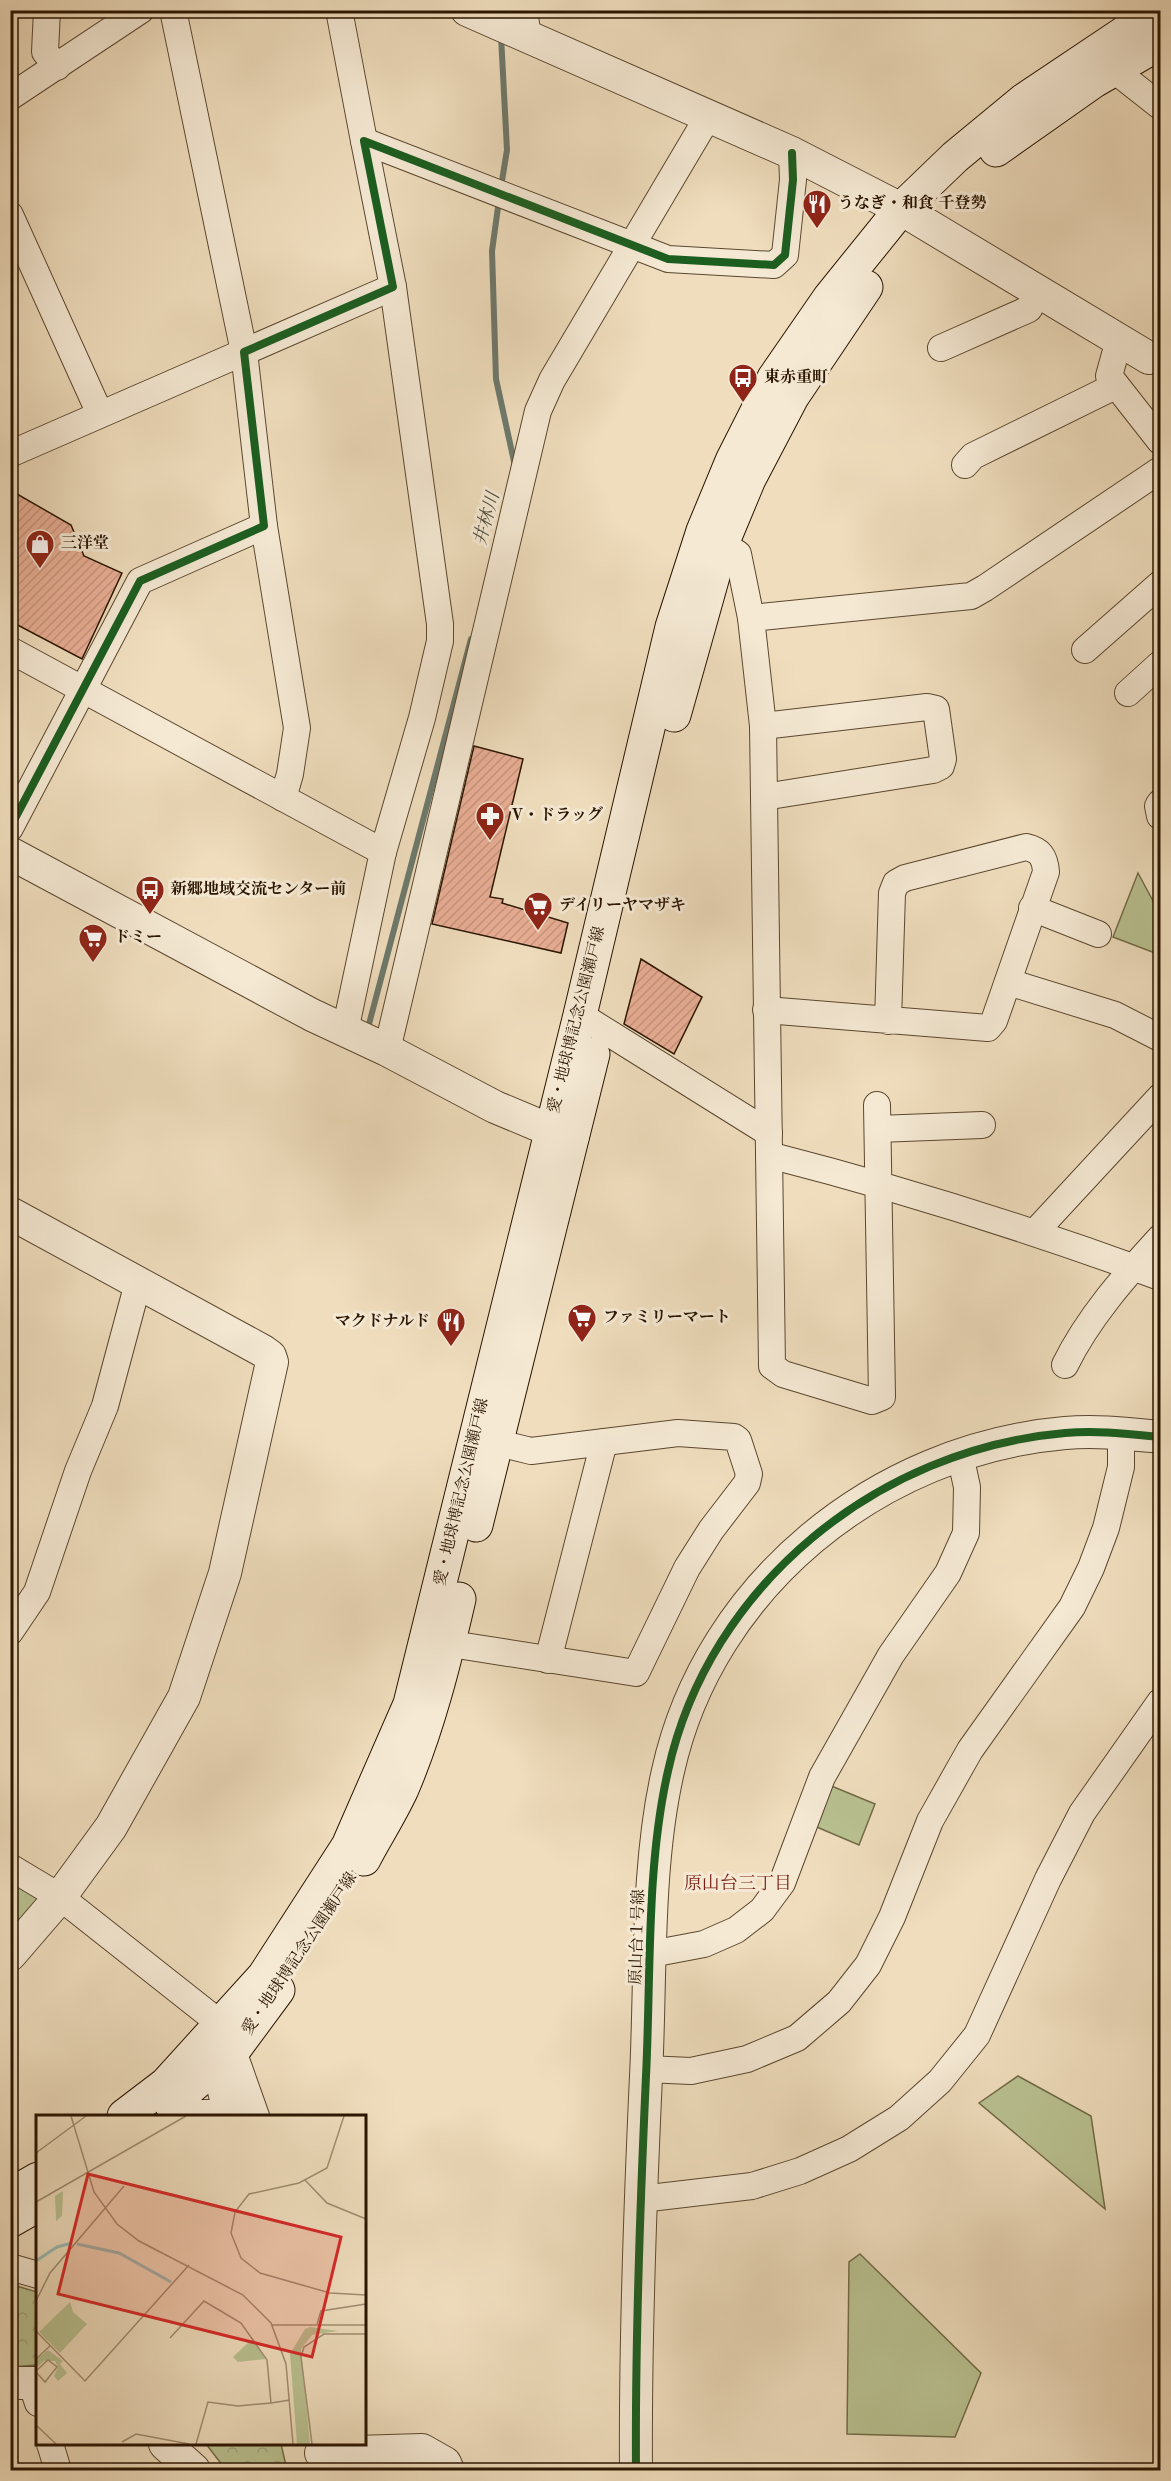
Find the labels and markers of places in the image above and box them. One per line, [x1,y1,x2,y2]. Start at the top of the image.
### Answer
restaurant icon: うなぎ・和食 千登勢 [801,188,833,230]
place label: うなぎ・和食 千登勢 [838,194,986,212]
bus stop icon: 東赤重町 [727,362,759,404]
place label: 東赤重町 [764,368,828,386]
shop icon: 三洋堂 [24,528,56,570]
place label: 三洋堂 [61,534,109,552]
pharmacy icon: V・ドラッグ [474,800,506,842]
place label: V・ドラッグ [511,806,603,824]
bus stop icon: 新郷地域交流センター前 [134,874,166,916]
place label: 新郷地域交流センター前 [170,880,346,898]
supermarket icon: デイリーヤマザキ [522,890,554,932]
place label: デイリーヤマザキ [559,896,686,914]
supermarket icon: ドミー [77,922,109,964]
place label: ドミー [114,929,162,946]
supermarket icon: ファミリーマート [566,1302,598,1344]
restaurant icon: マクドナルド [435,1306,467,1348]
place label: ファミリーマート [603,1309,731,1326]
place label: マクドナルド [335,1313,430,1330]

